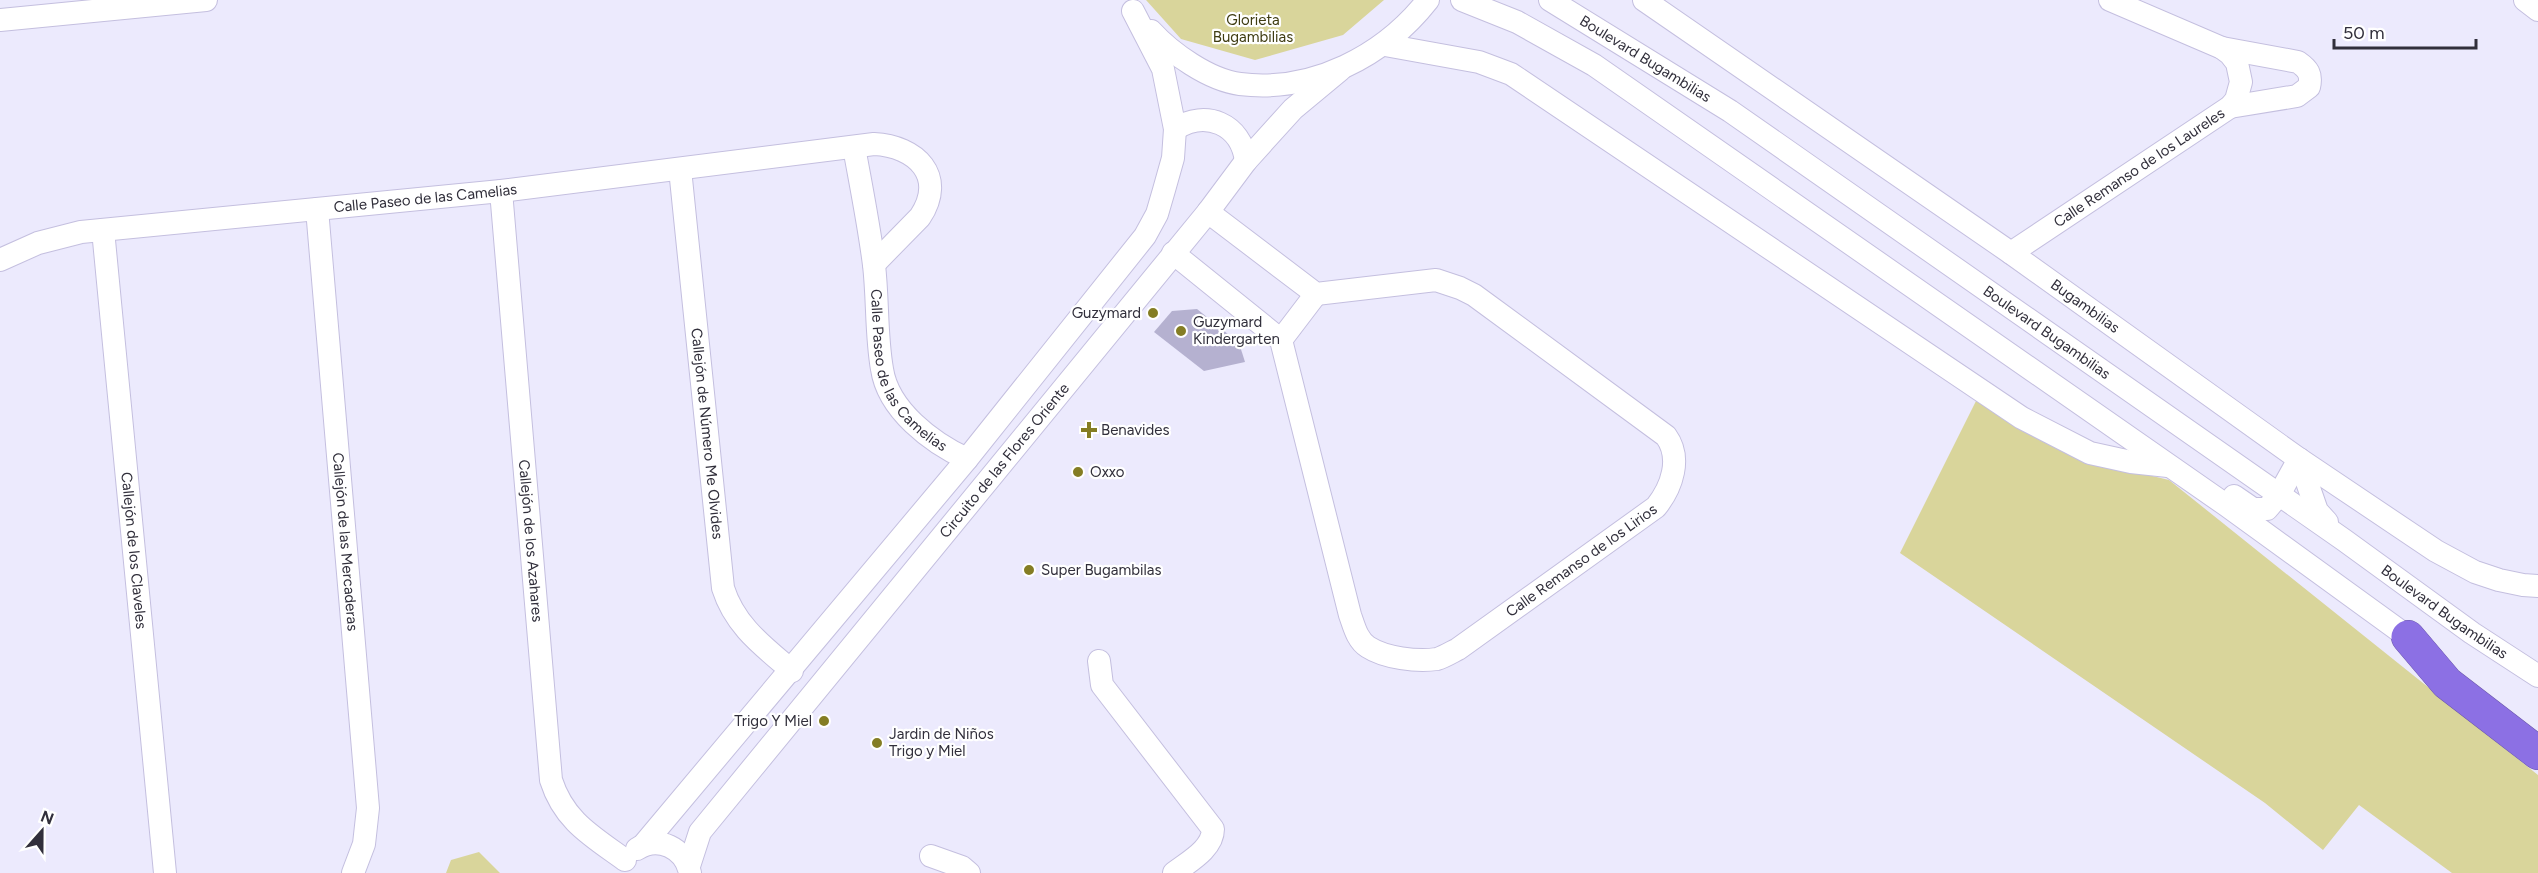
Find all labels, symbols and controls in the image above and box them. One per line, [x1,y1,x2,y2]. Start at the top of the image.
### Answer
park label: Glorieta Bugambilias [1213,11,1293,46]
street label: Boulevard Bugambilias [1576,12,1714,106]
scale bar [2334,12,2476,50]
text: 50 m [2343,22,2385,44]
street label: Calle Remanso de los Laureles [2050,104,2228,231]
street label: Calle Paseo de las Camelias [333,180,518,216]
street label: Bugambilias [2047,275,2123,337]
street label: Boulevard Bugambilias [1980,282,2114,383]
street label: Calle Paseo de las Camelias [867,289,950,455]
place label: Guzymard [1072,304,1141,322]
marker: Guzymard [1146,306,1160,320]
place label: Guzymard Kindergarten [1193,313,1280,348]
marker: Guzymard Kindergarten [1174,324,1188,338]
street label: Callejón de Número Me Olvides [687,327,727,540]
street label: Circuito de las Flores Oriente [936,380,1073,541]
place label: Benavides [1101,421,1170,439]
marker: Benavides [1082,423,1096,437]
street label: Callejón de las Mercaderas [329,452,362,632]
street label: Callejón de los Azahares [515,459,547,623]
place label: Oxxo [1090,463,1125,481]
marker: Oxxo [1071,465,1085,479]
street label: Callejón de los Claveles [117,471,150,630]
street label: Calle Remanso de los Lirios [1502,500,1661,621]
place label: Super Bugambilas [1041,561,1161,579]
street label: Boulevard Bugambilias [2378,561,2511,663]
marker: Super Bugambilas [1022,563,1036,577]
place label: Trigo Y Miel [734,712,812,730]
marker: Trigo Y Miel [817,714,831,728]
place label: Jardin de Niños Trigo y Miel [889,725,994,760]
marker: Jardin de Niños Trigo y Miel [870,736,884,750]
north arrow [12,801,72,861]
text: N [38,806,56,829]

